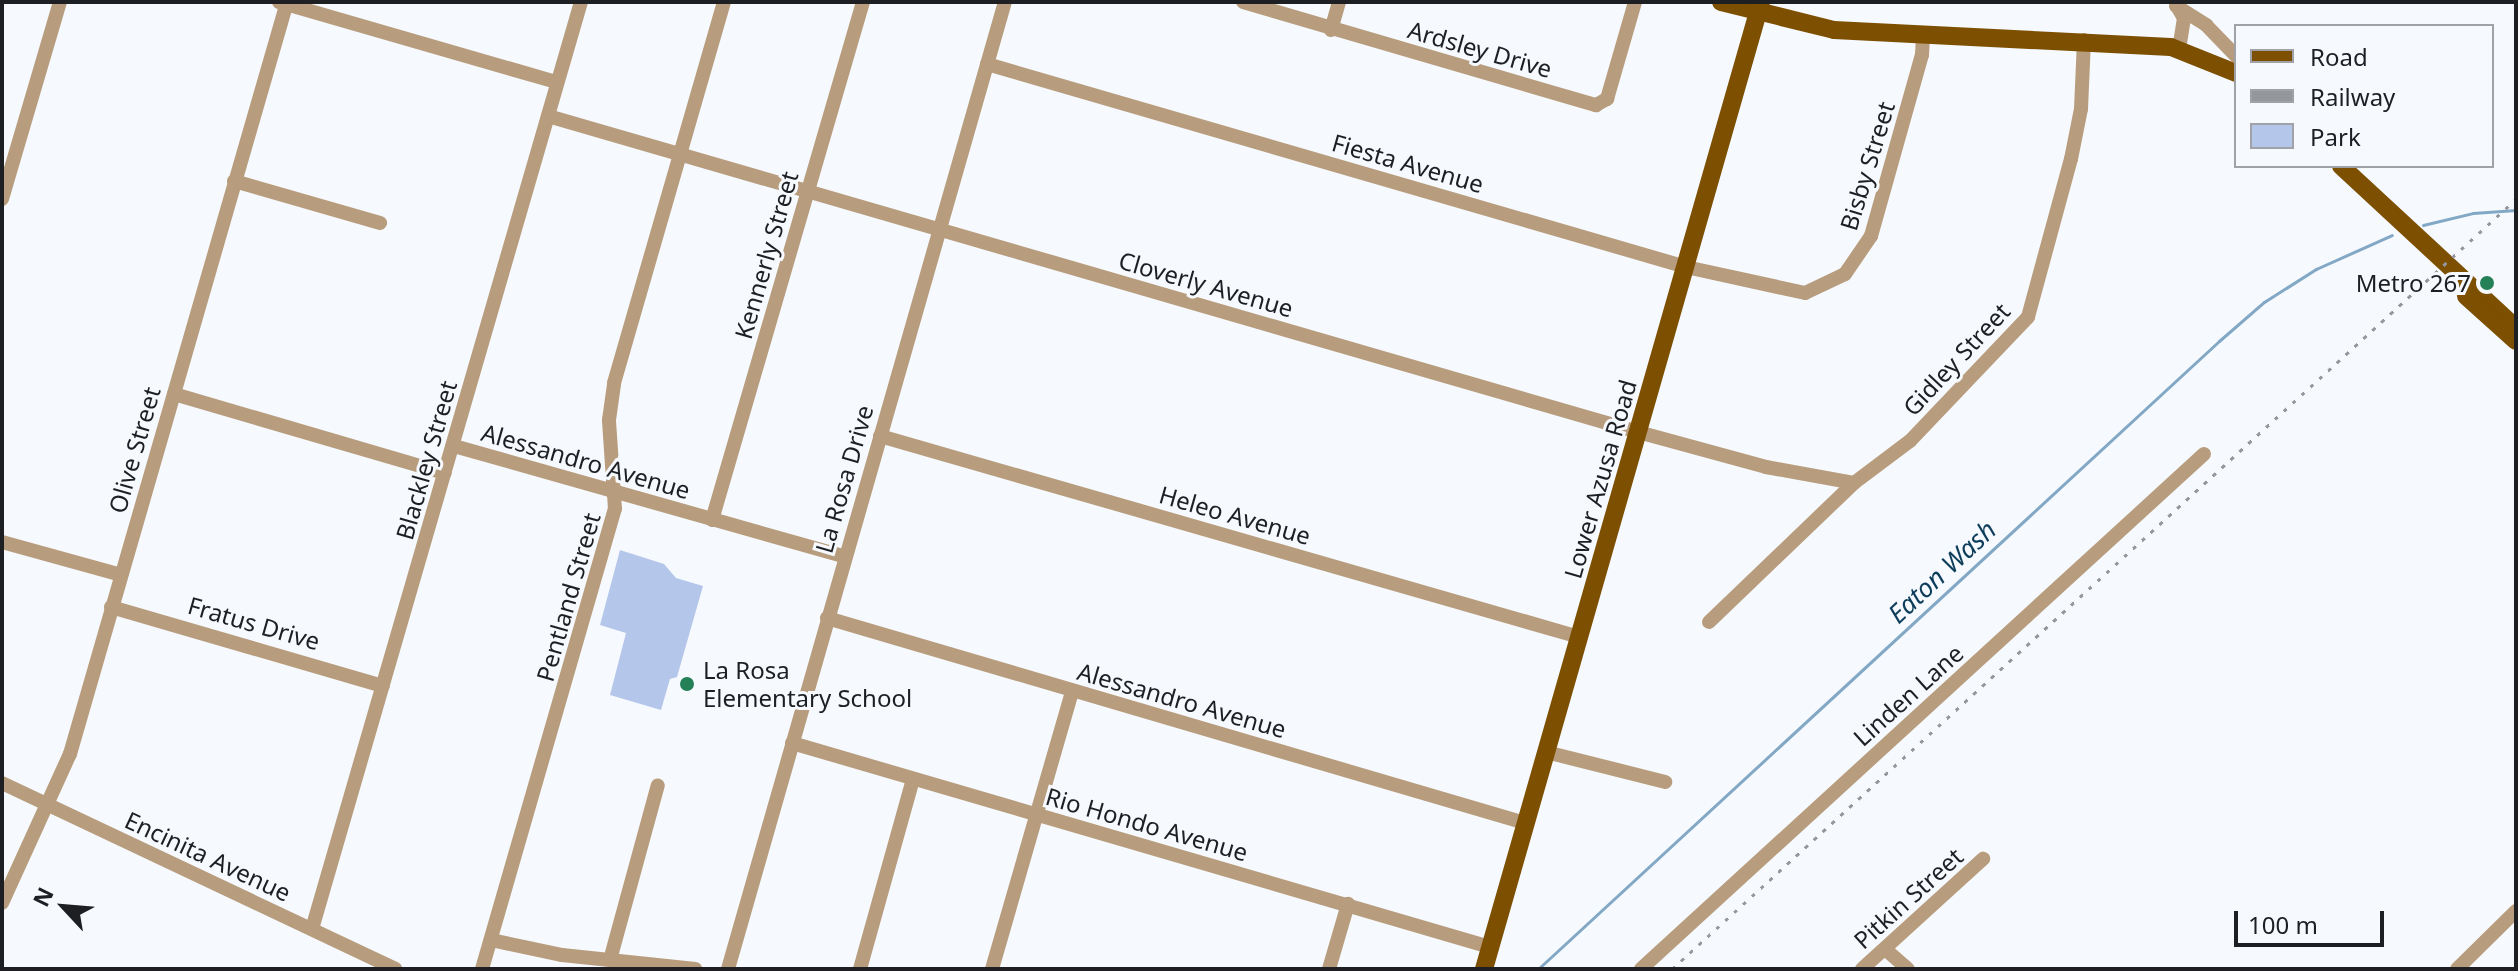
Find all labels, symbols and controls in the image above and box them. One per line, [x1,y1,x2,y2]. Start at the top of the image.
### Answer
street label: Ardsley Drive [1405,15,1555,83]
legend [2234,24,2494,168]
text: Road [2310,40,2368,73]
text: Railway [2310,80,2395,113]
street label: Bisby Street [1834,98,1900,234]
text: Park [2310,120,2361,153]
street label: Fiesta Avenue [1329,128,1487,198]
street label: Kennerly Street [728,168,804,342]
street label: Cloverly Avenue [1116,245,1296,323]
place label: Metro 267 [2356,269,2471,297]
marker: Metro 267 [2478,274,2496,292]
street label: Gidley Street [1897,297,2015,421]
street label: Lower Azusa Road [1558,376,1642,582]
street label: Blackley Street [390,377,462,543]
street label: Olive Street [102,383,166,517]
street label: La Rosa Drive [809,402,879,556]
street label: Alessandro Avenue [478,417,694,505]
street label: Heleo Avenue [1156,480,1314,550]
street label: Pentland Street [530,509,606,685]
water label: Eaton Wash [1882,514,2002,630]
street label: Fratus Drive [185,590,323,656]
street label: Linden Lane [1847,638,1969,752]
place label: La Rosa Elementary School [703,656,912,712]
street label: Alessandro Avenue [1074,656,1290,744]
marker: La Rosa Elementary School [678,675,696,693]
street label: Rio Hondo Avenue [1043,781,1251,867]
street label: Encinita Avenue [121,805,295,907]
street label: Pitkin Street [1848,842,1968,954]
north arrow [24,867,104,947]
text: N [25,882,60,911]
scale bar [2238,895,2388,945]
text: 100 m [2248,908,2318,941]

